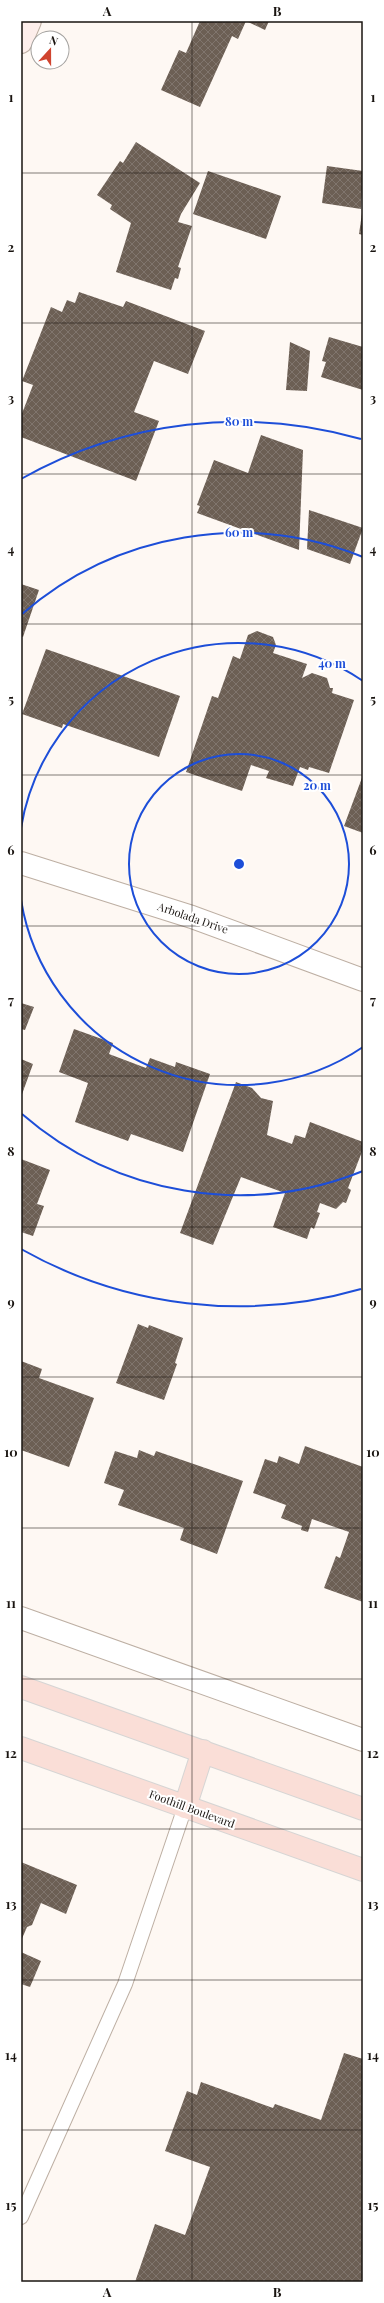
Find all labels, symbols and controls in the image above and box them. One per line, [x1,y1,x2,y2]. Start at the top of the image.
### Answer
text: A [102,2,112,19]
text: B [273,2,282,19]
north arrow [30,30,70,70]
text: N [47,32,60,49]
text: 1 [9,88,14,105]
text: 1 [371,88,376,105]
text: 2 [8,238,15,255]
text: 2 [370,238,377,255]
text: 3 [8,389,14,406]
text: 3 [370,389,376,406]
text: 80 m [225,413,253,429]
text: 60 m [225,524,253,540]
text: 4 [8,540,15,557]
text: 4 [370,540,377,557]
text: 40 m [318,655,346,671]
text: 5 [8,690,14,707]
text: 5 [370,690,376,707]
text: 20 m [303,777,331,793]
text: 6 [7,841,15,858]
text: 6 [369,841,377,858]
centre of rings [232,857,246,871]
street label: Arbolada Drive [155,898,231,937]
text: 7 [8,991,14,1008]
text: 7 [370,991,376,1008]
text: 8 [7,1142,15,1159]
text: 8 [369,1142,377,1159]
text: 9 [7,1293,15,1310]
text: 9 [369,1293,377,1310]
text: 10 [4,1443,18,1460]
text: 10 [366,1443,380,1460]
text: 11 [6,1594,16,1611]
text: 11 [368,1594,378,1611]
text: 12 [5,1744,17,1761]
text: 12 [367,1744,379,1761]
street label: Foothill Boulevard [147,1786,238,1831]
text: 13 [5,1895,17,1912]
text: 13 [367,1895,379,1912]
text: 14 [5,2046,17,2063]
text: 14 [367,2046,379,2063]
text: 15 [6,2196,16,2213]
text: 15 [368,2196,378,2213]
text: A [102,2283,112,2300]
text: B [273,2283,282,2300]

